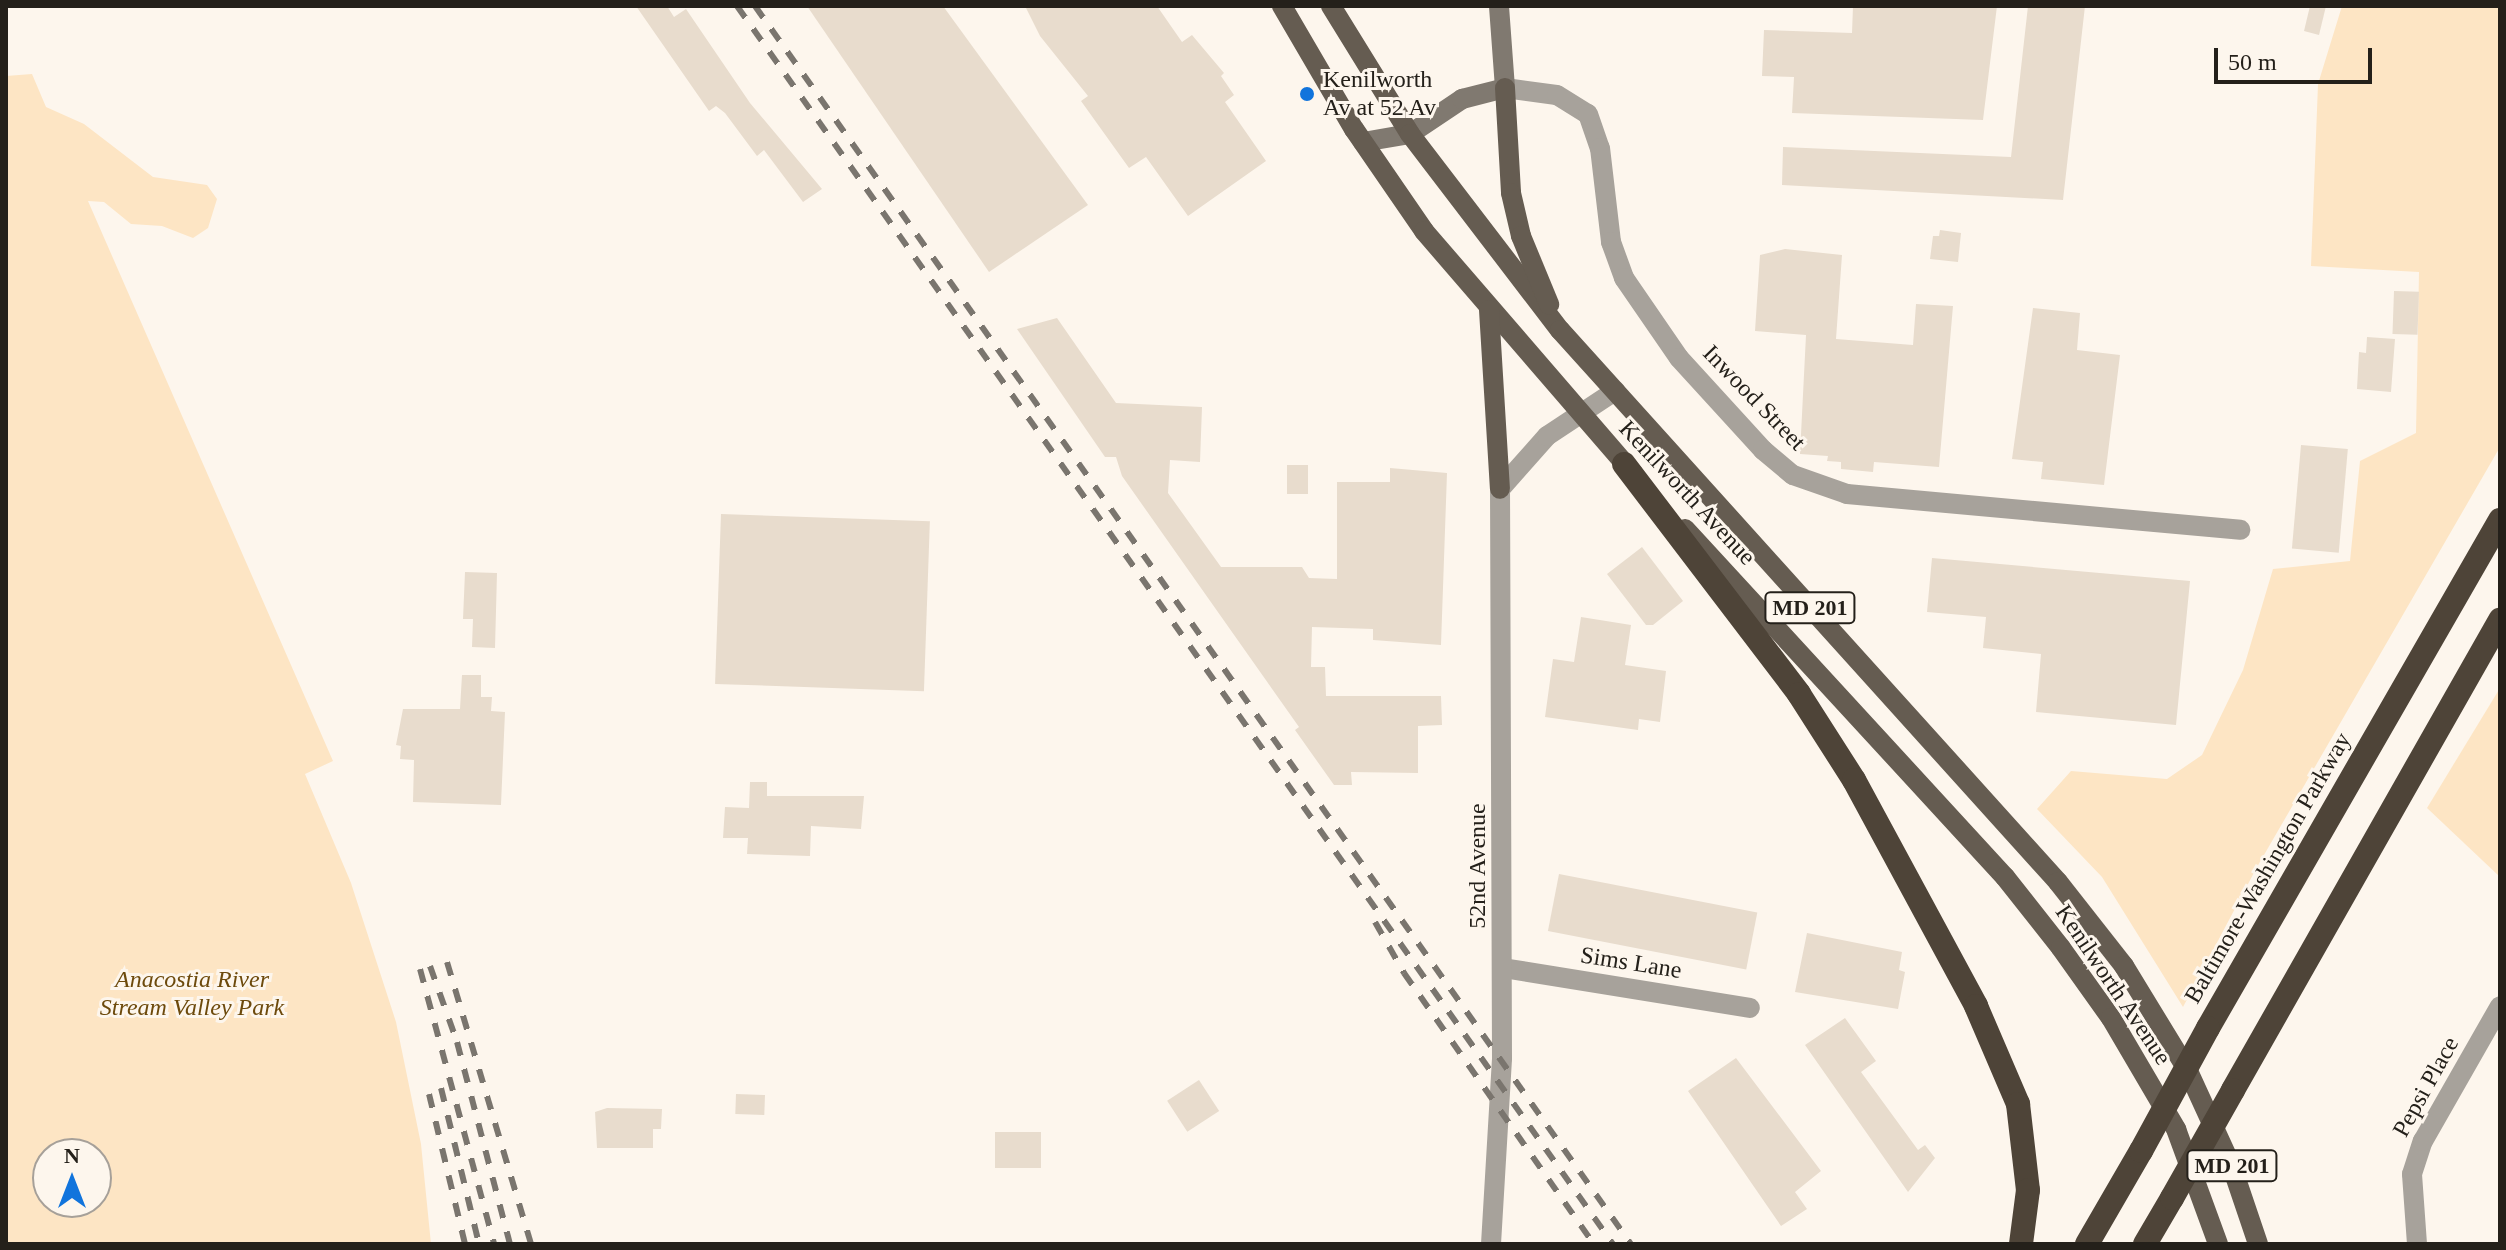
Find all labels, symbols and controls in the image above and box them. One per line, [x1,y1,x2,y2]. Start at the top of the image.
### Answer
scale bar [2218,32,2376,82]
text: 50 m [2228,49,2277,75]
place label: Kenilworth Av at 52 Av [1323,66,1437,122]
marker: Kenilworth Av at 52 Av [1298,85,1316,103]
street label: Inwood Street [1697,339,1811,457]
street label: Kenilworth Avenue [1612,414,1762,572]
road number: MD 201 [1764,590,1856,626]
street label: Baltimore-Washington Parkway [2179,727,2357,1009]
street label: 52nd Avenue [1464,803,1492,929]
street label: Kenilworth Avenue [2048,899,2178,1071]
street label: Sims Lane [1578,941,1684,985]
park label: Anacostia River Stream Valley Park [100,966,284,1022]
street label: Pepsi Place [2387,1032,2465,1142]
north arrow [32,1138,112,1218]
text: N [64,1143,80,1168]
road number: MD 201 [2186,1148,2278,1184]

